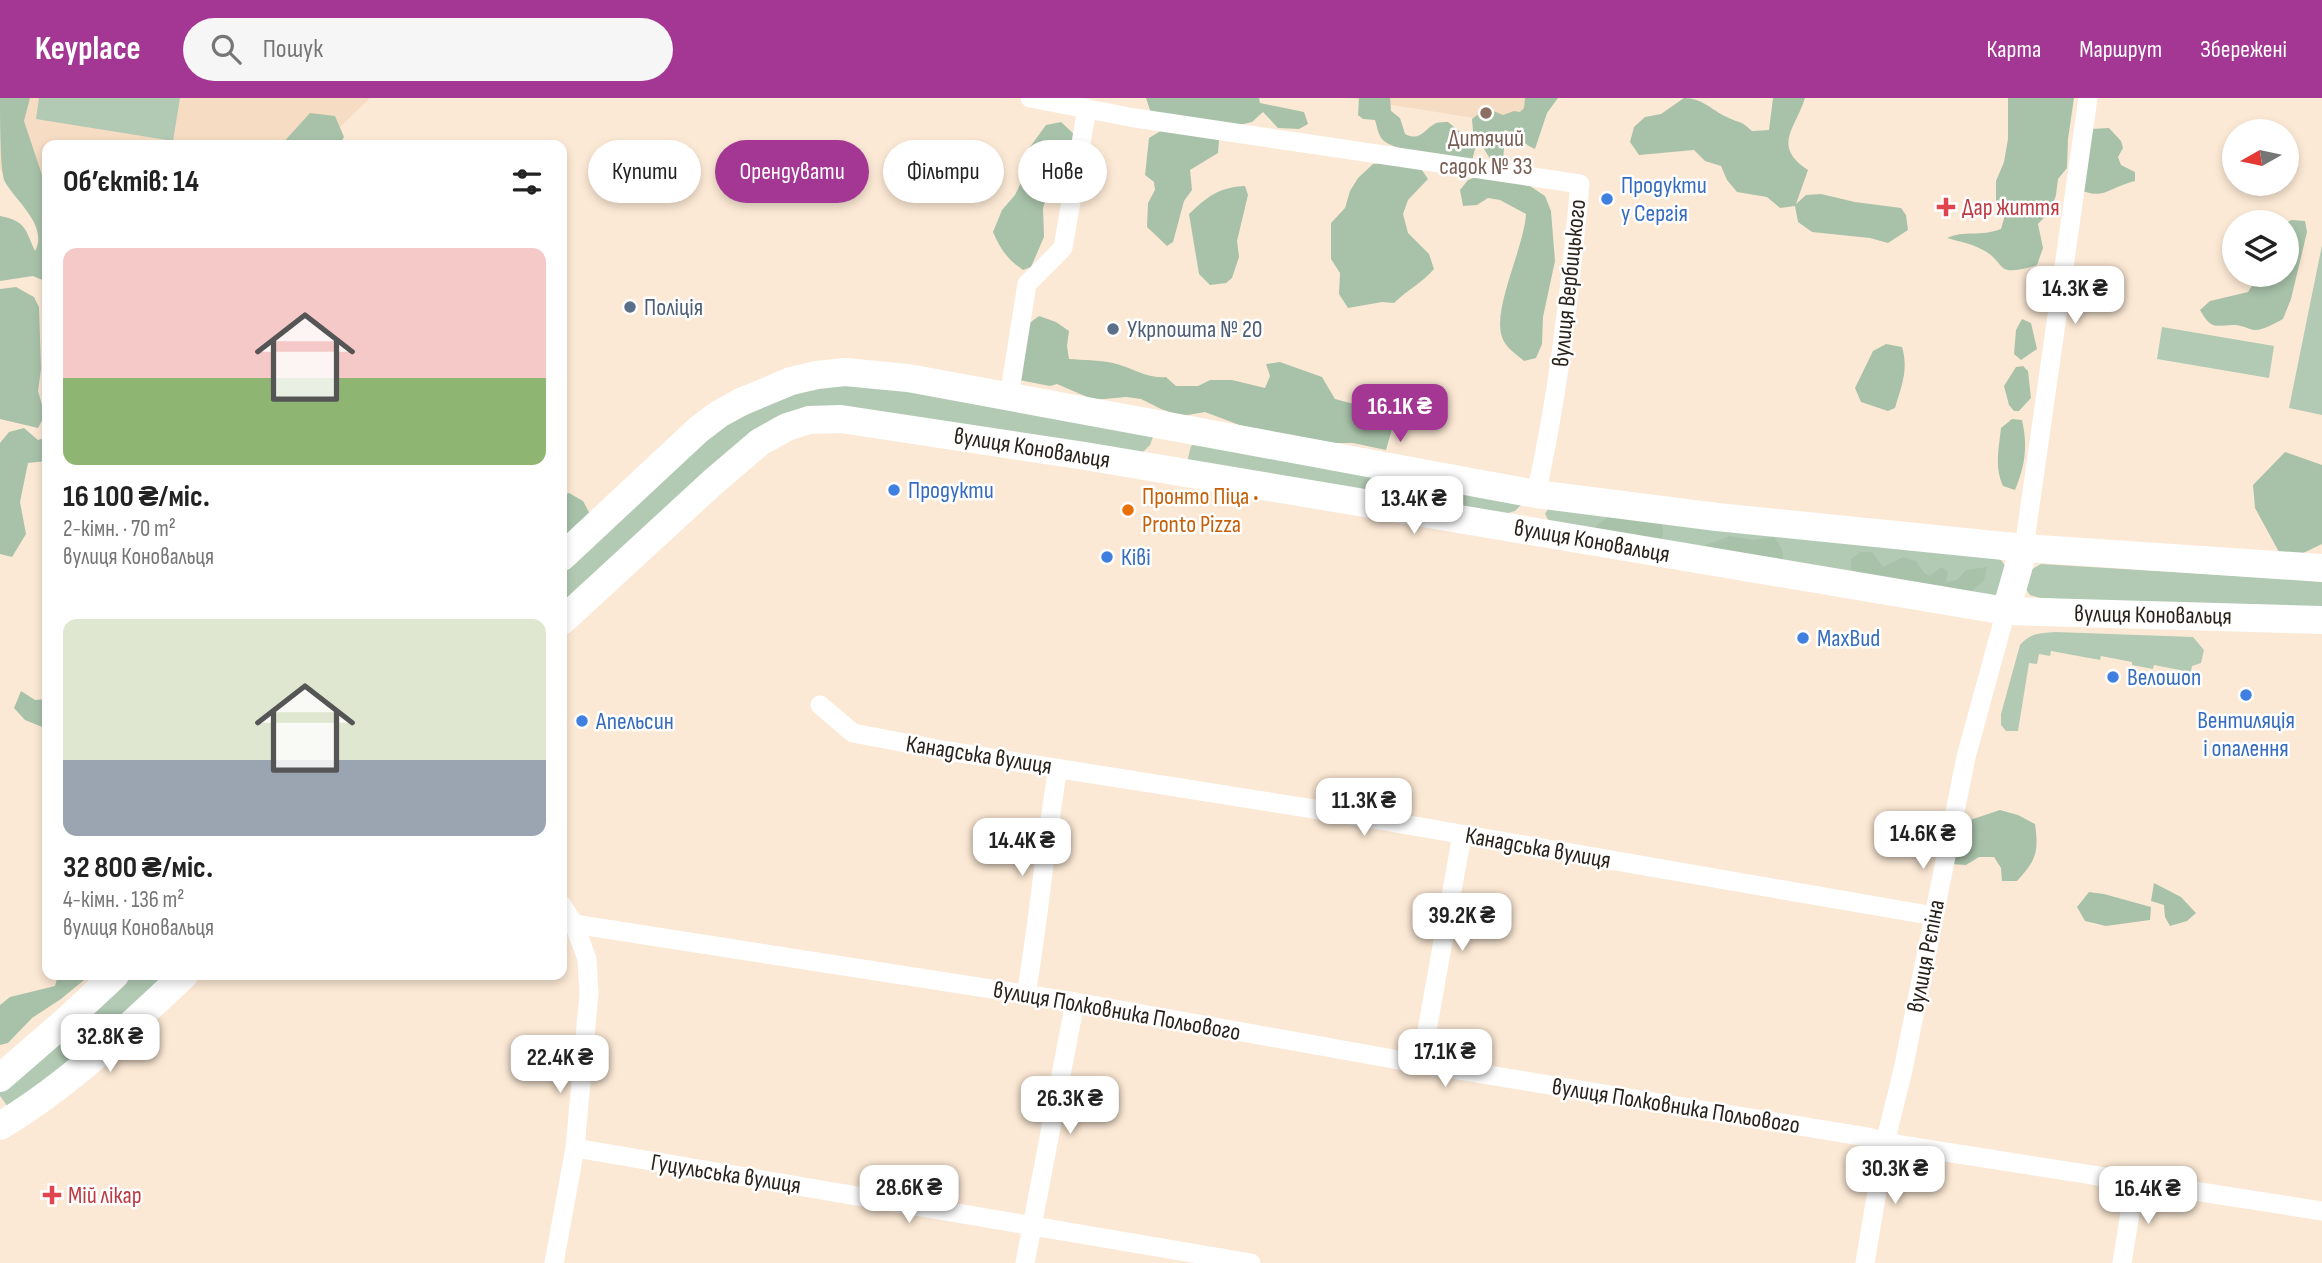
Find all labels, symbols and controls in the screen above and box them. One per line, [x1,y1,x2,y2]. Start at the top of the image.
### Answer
search box [183,18,673,81]
text: Keyplace [35,29,141,69]
icon: search [207,30,245,68]
text: Пошук [263,34,323,65]
text: Карта [1987,35,2041,64]
text: Маршрут [2079,35,2162,64]
text: Збережені [2200,35,2287,64]
marker: Дитячий садок № 33 [1478,105,1494,121]
north arrow [2222,119,2300,196]
map controls [2222,119,2299,287]
place label: Дитячий садок № 33 [1439,124,1533,181]
chip: Купити [588,140,701,203]
chip: Орендувати [715,140,869,203]
chip: Фільтри [883,140,1004,203]
chip: Нове [1018,140,1107,203]
icon: filters [508,163,546,201]
text: Об’єктів: 14 [63,164,199,200]
place label: Продукти у Сергія [1621,171,1707,228]
marker: Продукти у Сергія [1599,191,1615,207]
place label: Дар життя [1962,193,2060,222]
marker: Дар життя [1936,197,1956,217]
street label: вулиця Вербицького [1546,198,1592,368]
button: layers [2222,210,2299,287]
pin: 14.3K ₴ [2010,266,2140,326]
text: 14.3K ₴ [2042,275,2108,303]
place label: Поліція [644,293,703,322]
icon: home [242,294,368,420]
marker: Поліція [622,299,638,315]
place label: Укрпошта № 20 [1127,315,1263,344]
marker: Укрпошта № 20 [1105,321,1121,337]
pin: 16.1K ₴ [1335,384,1465,444]
text: 16.1K ₴ [1368,393,1432,421]
street label: вулиця Коновальця [952,421,1112,475]
place label: Продукти [908,476,994,505]
pin: 13.4K ₴ [1349,476,1479,536]
text: 16 100 ₴/міс. [63,479,210,515]
marker: Продукти [886,482,902,498]
place label: Пронто Піца • Pronto Pizza [1142,482,1259,539]
text: 13.4K ₴ [1381,485,1447,513]
marker: Пронто Піца • Pronto Pizza [1120,502,1136,518]
street label: вулиця Коновальця [1512,513,1672,569]
text: 2-кімн. · 70 m² [63,515,176,543]
text: вулиця Коновальця [63,543,214,571]
place label: Ківі [1121,543,1151,572]
marker: Ківі [1099,549,1115,565]
street label: вулиця Коновальця [2074,599,2232,631]
place label: MaxBud [1817,624,1880,653]
marker: MaxBud [1795,630,1811,646]
place label: Велошоп [2127,663,2201,692]
icon: home [242,665,368,791]
marker: Велошоп [2105,669,2121,685]
marker: Вентиляція і опалення [2238,687,2254,703]
place label: Вентиляція і опалення [2197,706,2295,763]
place label: Апельсин [595,707,674,736]
marker: Апельсин [574,713,590,729]
street label: Канадська вулиця [904,729,1054,781]
pin: 11.3K ₴ [1299,778,1429,838]
text: 11.3K ₴ [1332,787,1396,815]
pin: 14.6K ₴ [1858,812,1988,871]
pin: 14.4K ₴ [957,818,1087,878]
text: 14.6K ₴ [1890,820,1956,848]
street label: Канадська вулиця [1463,821,1613,875]
text: 14.4K ₴ [989,827,1055,855]
text: 32 800 ₴/міс. [63,850,213,886]
text: 4-кімн. · 136 m² [63,886,184,914]
pin: 39.2K ₴ [1397,894,1527,953]
street label: вулиця Рєпіна [1901,897,1951,1015]
text: 39.2K ₴ [1429,902,1495,930]
text: вулиця Коновальця [63,914,214,942]
street label: вулиця Полковника Польового [991,975,1243,1047]
pin: 32.8K ₴ [45,1014,175,1074]
text: 32.8K ₴ [77,1023,143,1051]
pin: 17.1K ₴ [1380,1030,1510,1089]
pin: 22.4K ₴ [495,1035,625,1095]
text: 17.1K ₴ [1414,1038,1476,1066]
text: 22.4K ₴ [527,1044,593,1072]
street label: вулиця Полковника Польового [1550,1072,1802,1140]
pin: 26.3K ₴ [1005,1076,1135,1136]
text: 26.3K ₴ [1037,1085,1103,1113]
pin: 30.3K ₴ [1830,1146,1960,1206]
street label: Гуцульська вулиця [649,1148,803,1200]
text: 30.3K ₴ [1862,1155,1928,1183]
pin: 28.6K ₴ [844,1166,974,1225]
pin: 16.4K ₴ [2083,1166,2213,1226]
text: 28.6K ₴ [876,1174,942,1202]
text: 16.4K ₴ [2115,1175,2181,1203]
place label: Мій лікар [68,1181,142,1210]
marker: Мій лікар [42,1185,62,1205]

